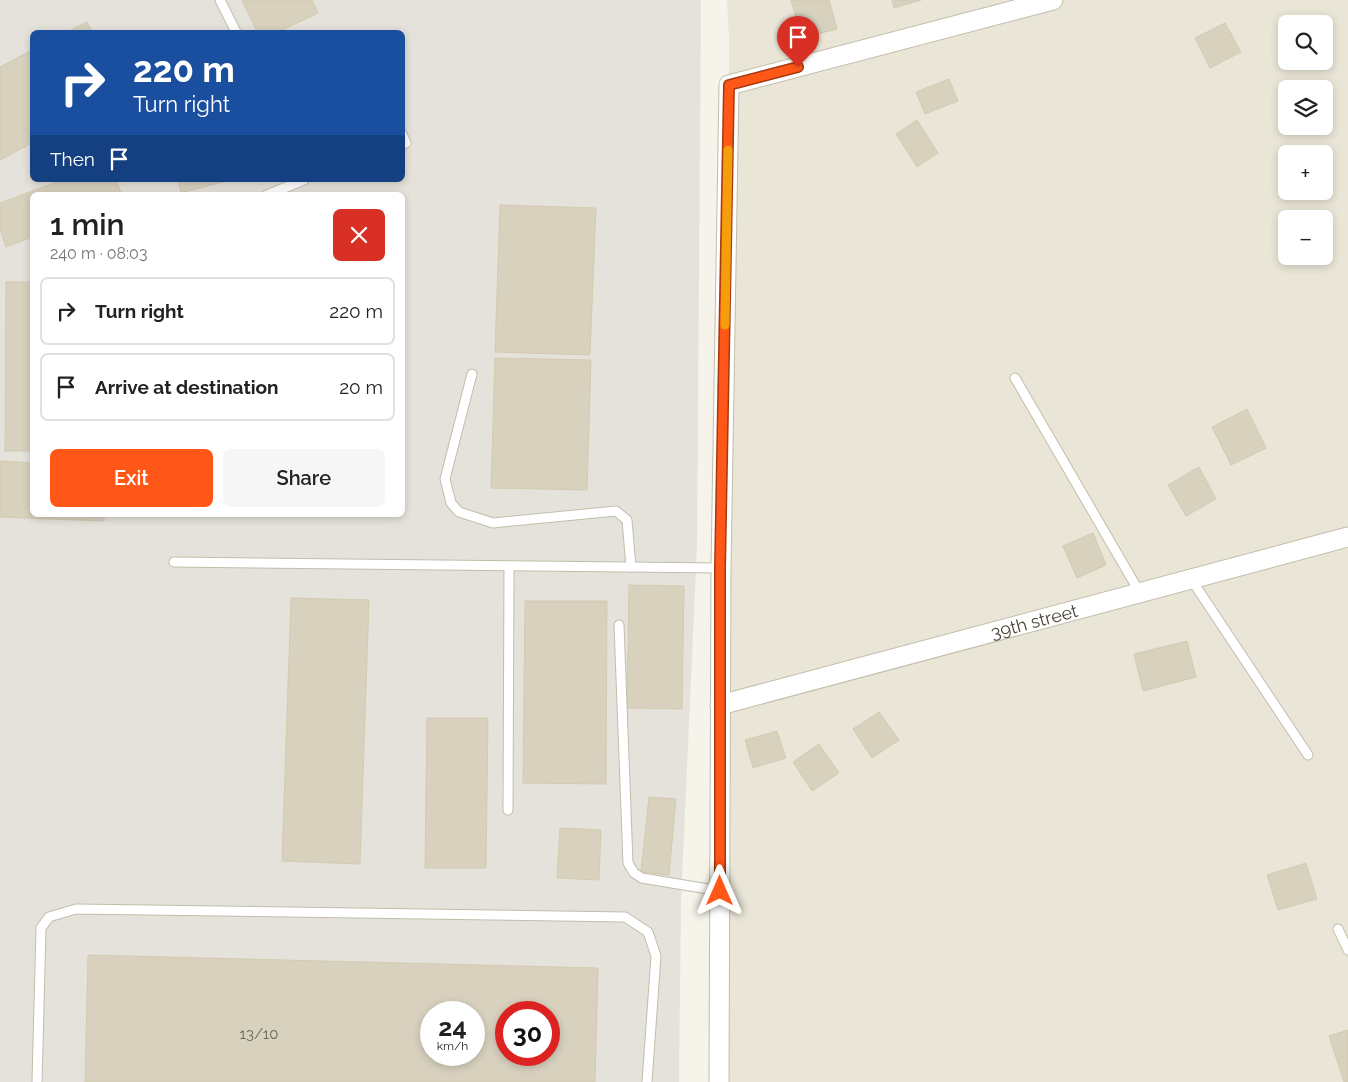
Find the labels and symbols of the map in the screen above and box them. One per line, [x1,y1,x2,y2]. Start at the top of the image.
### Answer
pin [777,16,819,67]
street label: 39th street [988,599,1080,643]
position arrow [693,864,745,916]
speed limit sign: 30 [495,1001,560,1066]
house number: 13/10 [240,1025,278,1043]

